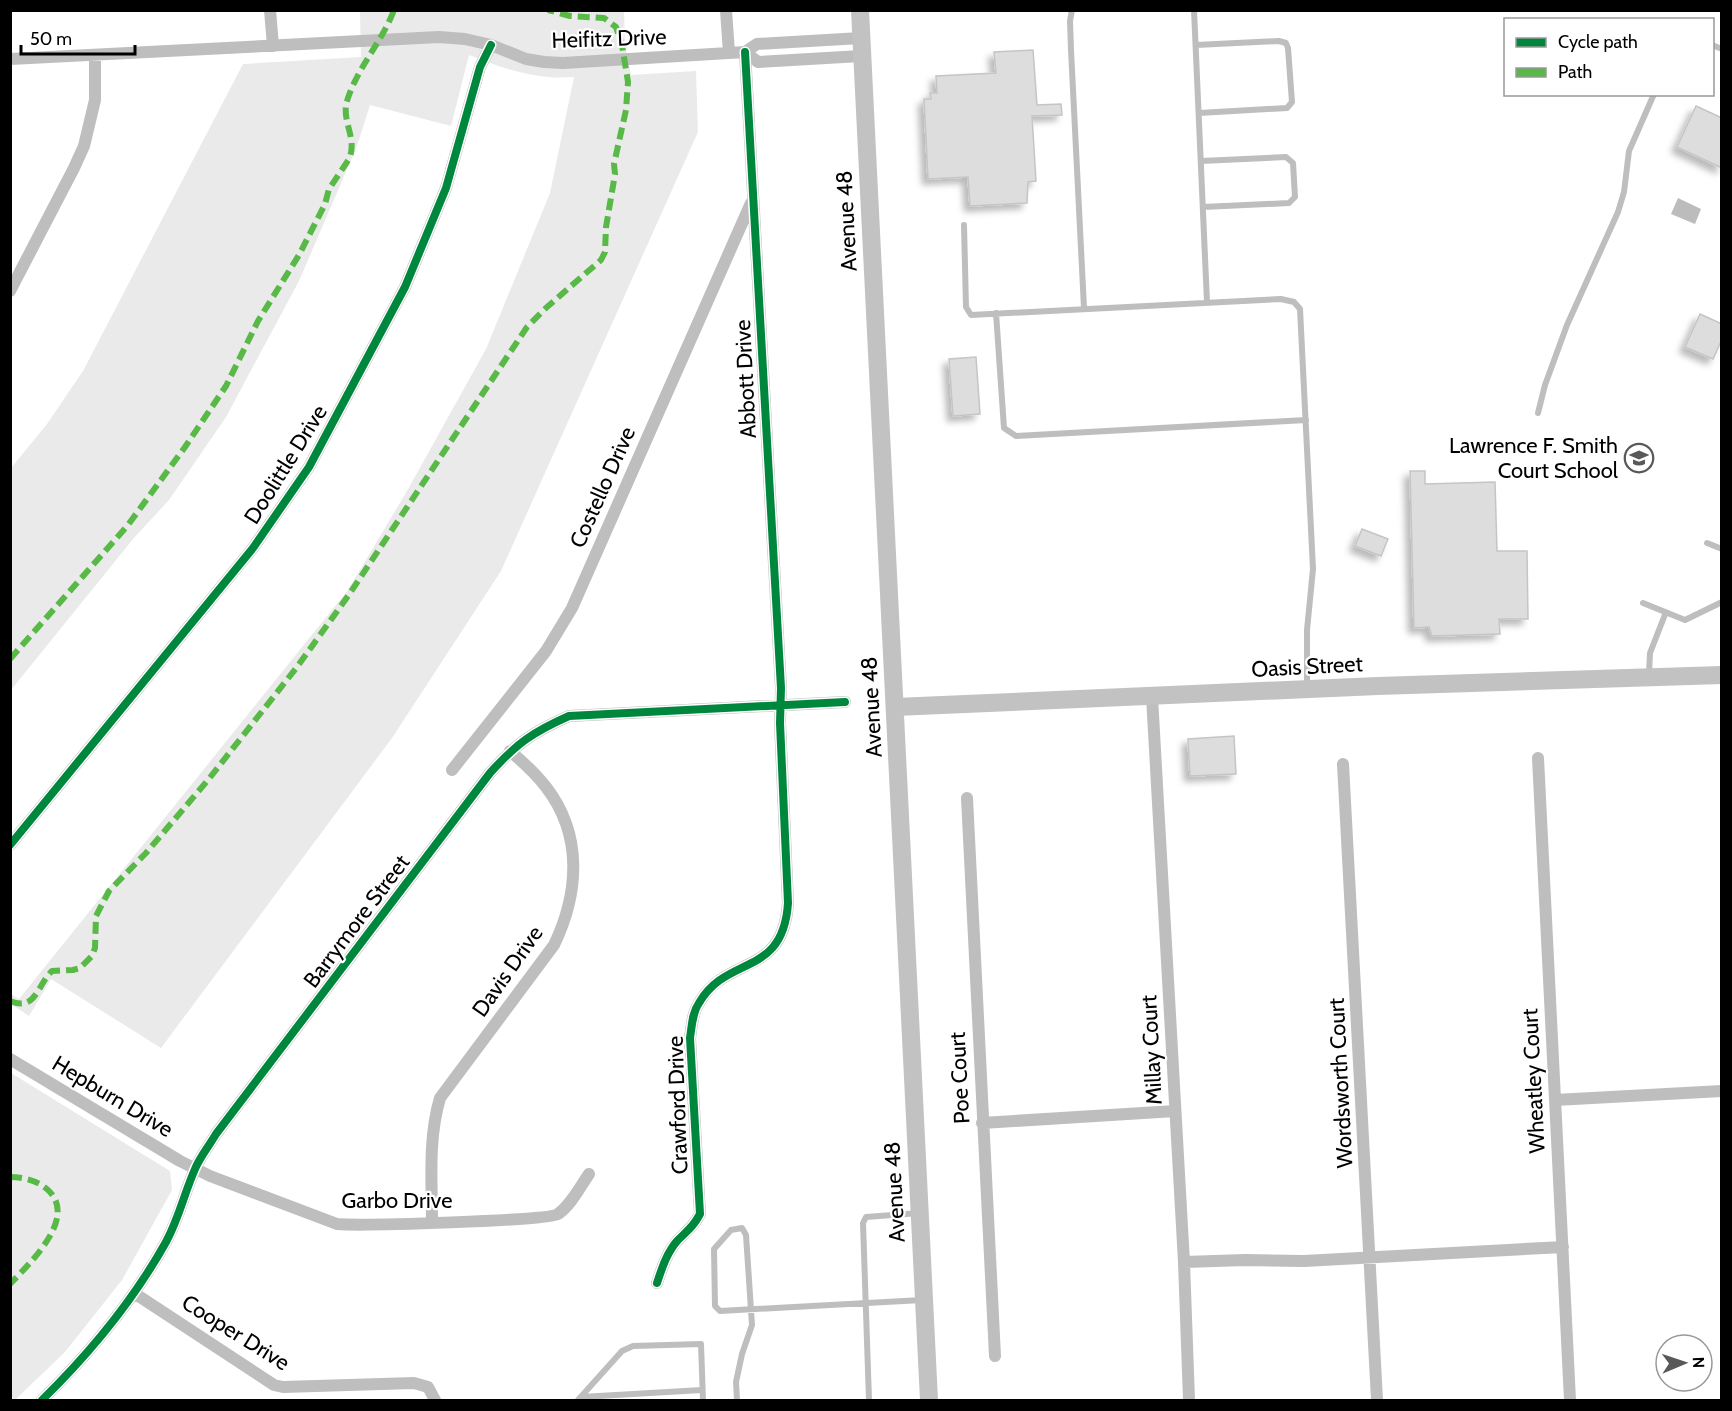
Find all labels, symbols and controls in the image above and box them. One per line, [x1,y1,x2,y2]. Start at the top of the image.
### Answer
scale bar [21,18,135,56]
legend [1504,18,1714,96]
street label: Heifitz Drive [551,23,667,54]
text: 50 m [30,28,72,50]
text: Cycle path [1558,31,1638,53]
text: Path [1558,61,1592,83]
street label: Avenue 48 [830,170,863,272]
street label: Abbott Drive [729,319,762,439]
street label: Doolittle Drive [238,400,333,529]
street label: Costello Drive [564,422,641,552]
place label: Lawrence F. Smith Court School [1449,432,1619,484]
school or university icon: Lawrence F. Smith Court School [1623,442,1655,474]
street label: Oasis Street [1251,650,1364,683]
street label: Avenue 48 [855,656,888,758]
street label: Barrymore Street [298,849,416,993]
street label: Davis Drive [466,921,549,1022]
street label: Millay Court [1135,994,1168,1106]
street label: Wordsworth Court [1323,997,1358,1169]
street label: Wheatley Court [1516,1007,1551,1154]
street label: Poe Court [944,1031,975,1125]
street label: Crawford Drive [662,1035,693,1175]
street label: Hepburn Drive [47,1050,178,1143]
street label: Avenue 48 [878,1141,911,1243]
street label: Garbo Drive [342,1187,452,1214]
street label: Cooper Drive [177,1289,295,1376]
north arrow [1654,1333,1714,1393]
text: N [1689,1357,1708,1368]

